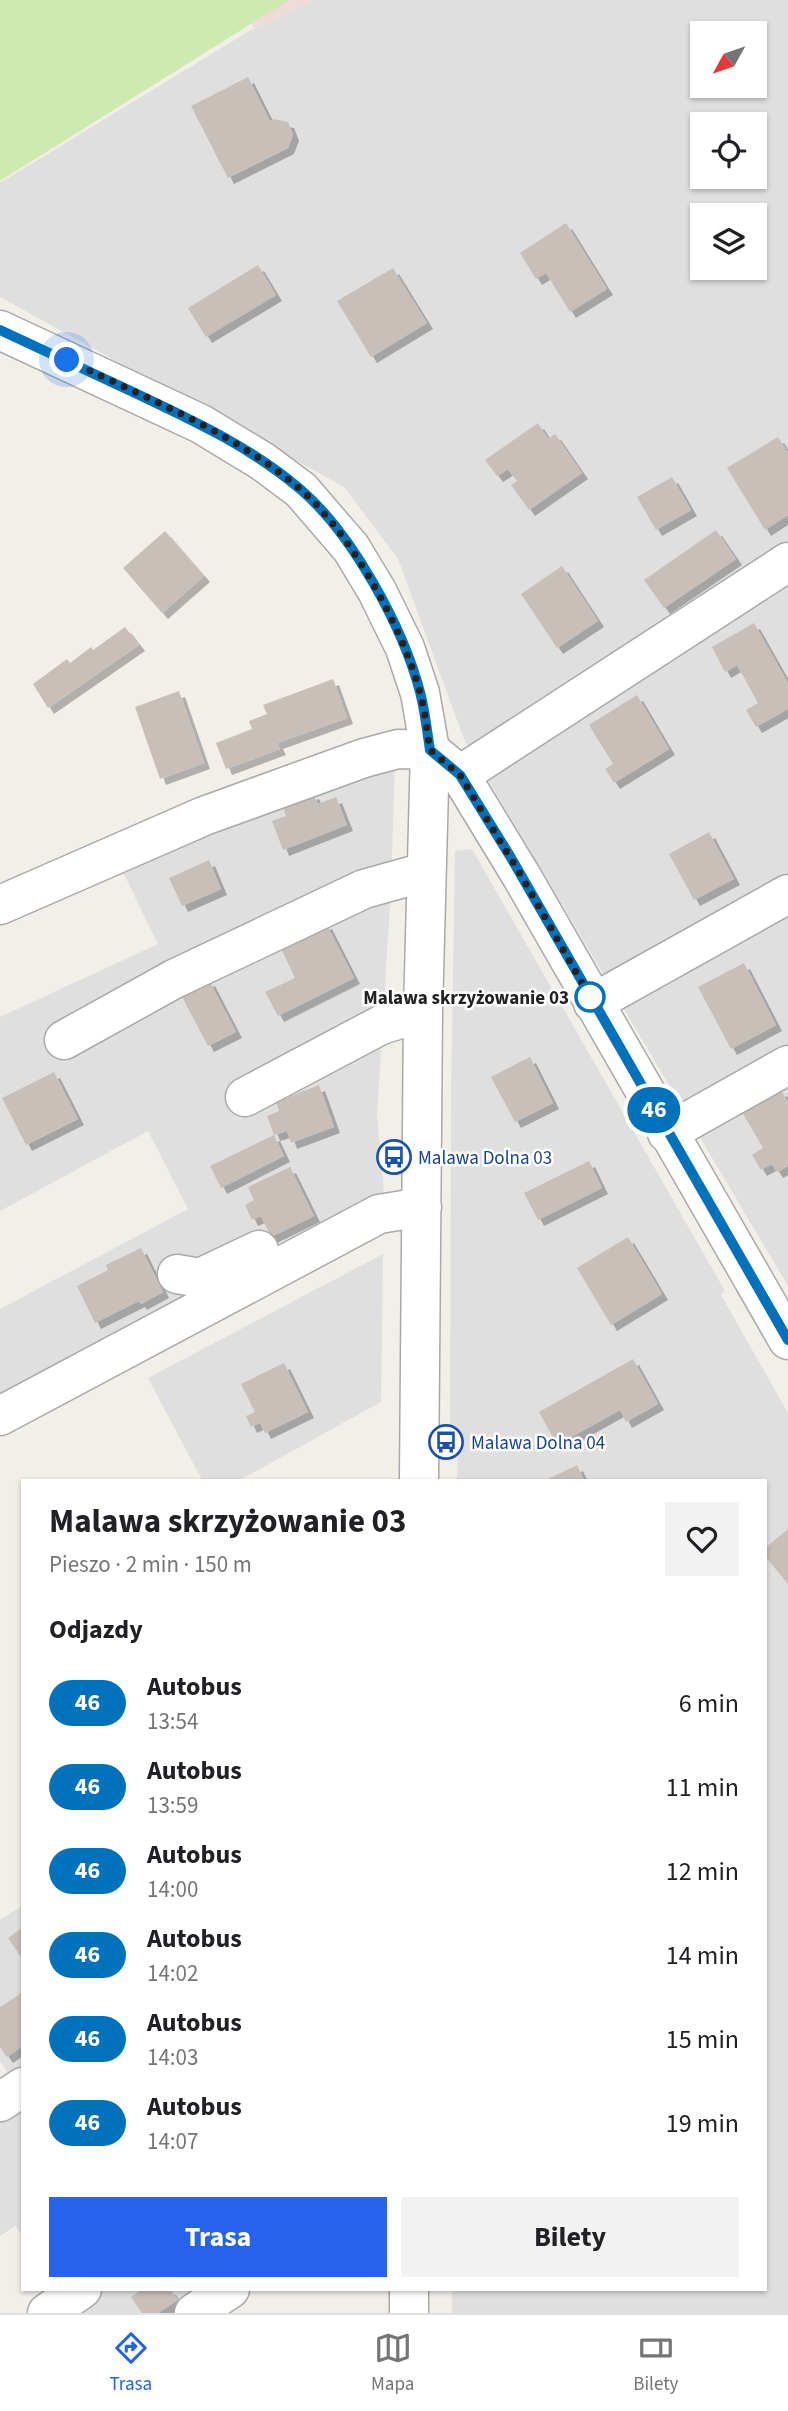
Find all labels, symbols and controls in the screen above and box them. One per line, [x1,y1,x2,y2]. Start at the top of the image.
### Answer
north arrow [690,21,766,98]
map controls [690,21,767,280]
button: locate [690,112,767,189]
button: layers [690,203,767,280]
your location [49,342,84,377]
marker: Malawa skrzyżowanie 03 [575,982,605,1012]
place label: Malawa skrzyżowanie 03 [363,985,569,1012]
line badge: 46 [622,1087,686,1133]
text: 46 [641,1092,667,1127]
bus stop icon: Malawa Dolna 03 [375,1138,413,1176]
place label: Malawa Dolna 03 [418,1145,552,1172]
bus stop icon: Malawa Dolna 04 [427,1423,465,1461]
place label: Malawa Dolna 04 [471,1430,605,1457]
text: Malawa skrzyżowanie 03 [49,1498,406,1545]
button: heart [665,1502,739,1576]
text: Pieszo · 2 min · 150 m [49,1548,252,1581]
text: Odjazdy [49,1611,143,1648]
text: Autobus [147,1668,242,1705]
text: 46 [75,1685,100,1720]
text: 6 min [679,1685,739,1722]
text: 13:54 [147,1705,198,1738]
text: Autobus [147,1752,242,1789]
text: 46 [75,1769,100,1804]
text: 11 min [666,1769,739,1806]
text: 13:59 [147,1789,198,1822]
text: Autobus [147,1836,242,1873]
text: 46 [75,1853,100,1888]
text: 12 min [666,1853,739,1890]
text: 14:00 [147,1873,198,1906]
text: Autobus [147,1920,242,1957]
text: 46 [75,1937,100,1972]
text: 14 min [666,1937,739,1974]
text: 14:02 [147,1957,198,1990]
text: Autobus [147,2004,242,2041]
text: 46 [75,2021,100,2056]
text: 15 min [666,2021,739,2058]
text: 14:03 [147,2041,198,2074]
text: Autobus [147,2088,242,2125]
text: 46 [75,2105,100,2140]
text: 19 min [666,2105,739,2142]
text: 14:07 [147,2125,198,2158]
button: Trasa [49,2197,387,2277]
button: Bilety [401,2197,739,2277]
tab: Trasa [109,2329,152,2398]
tab: Mapa [371,2329,414,2398]
tab: Bilety [633,2329,679,2398]

